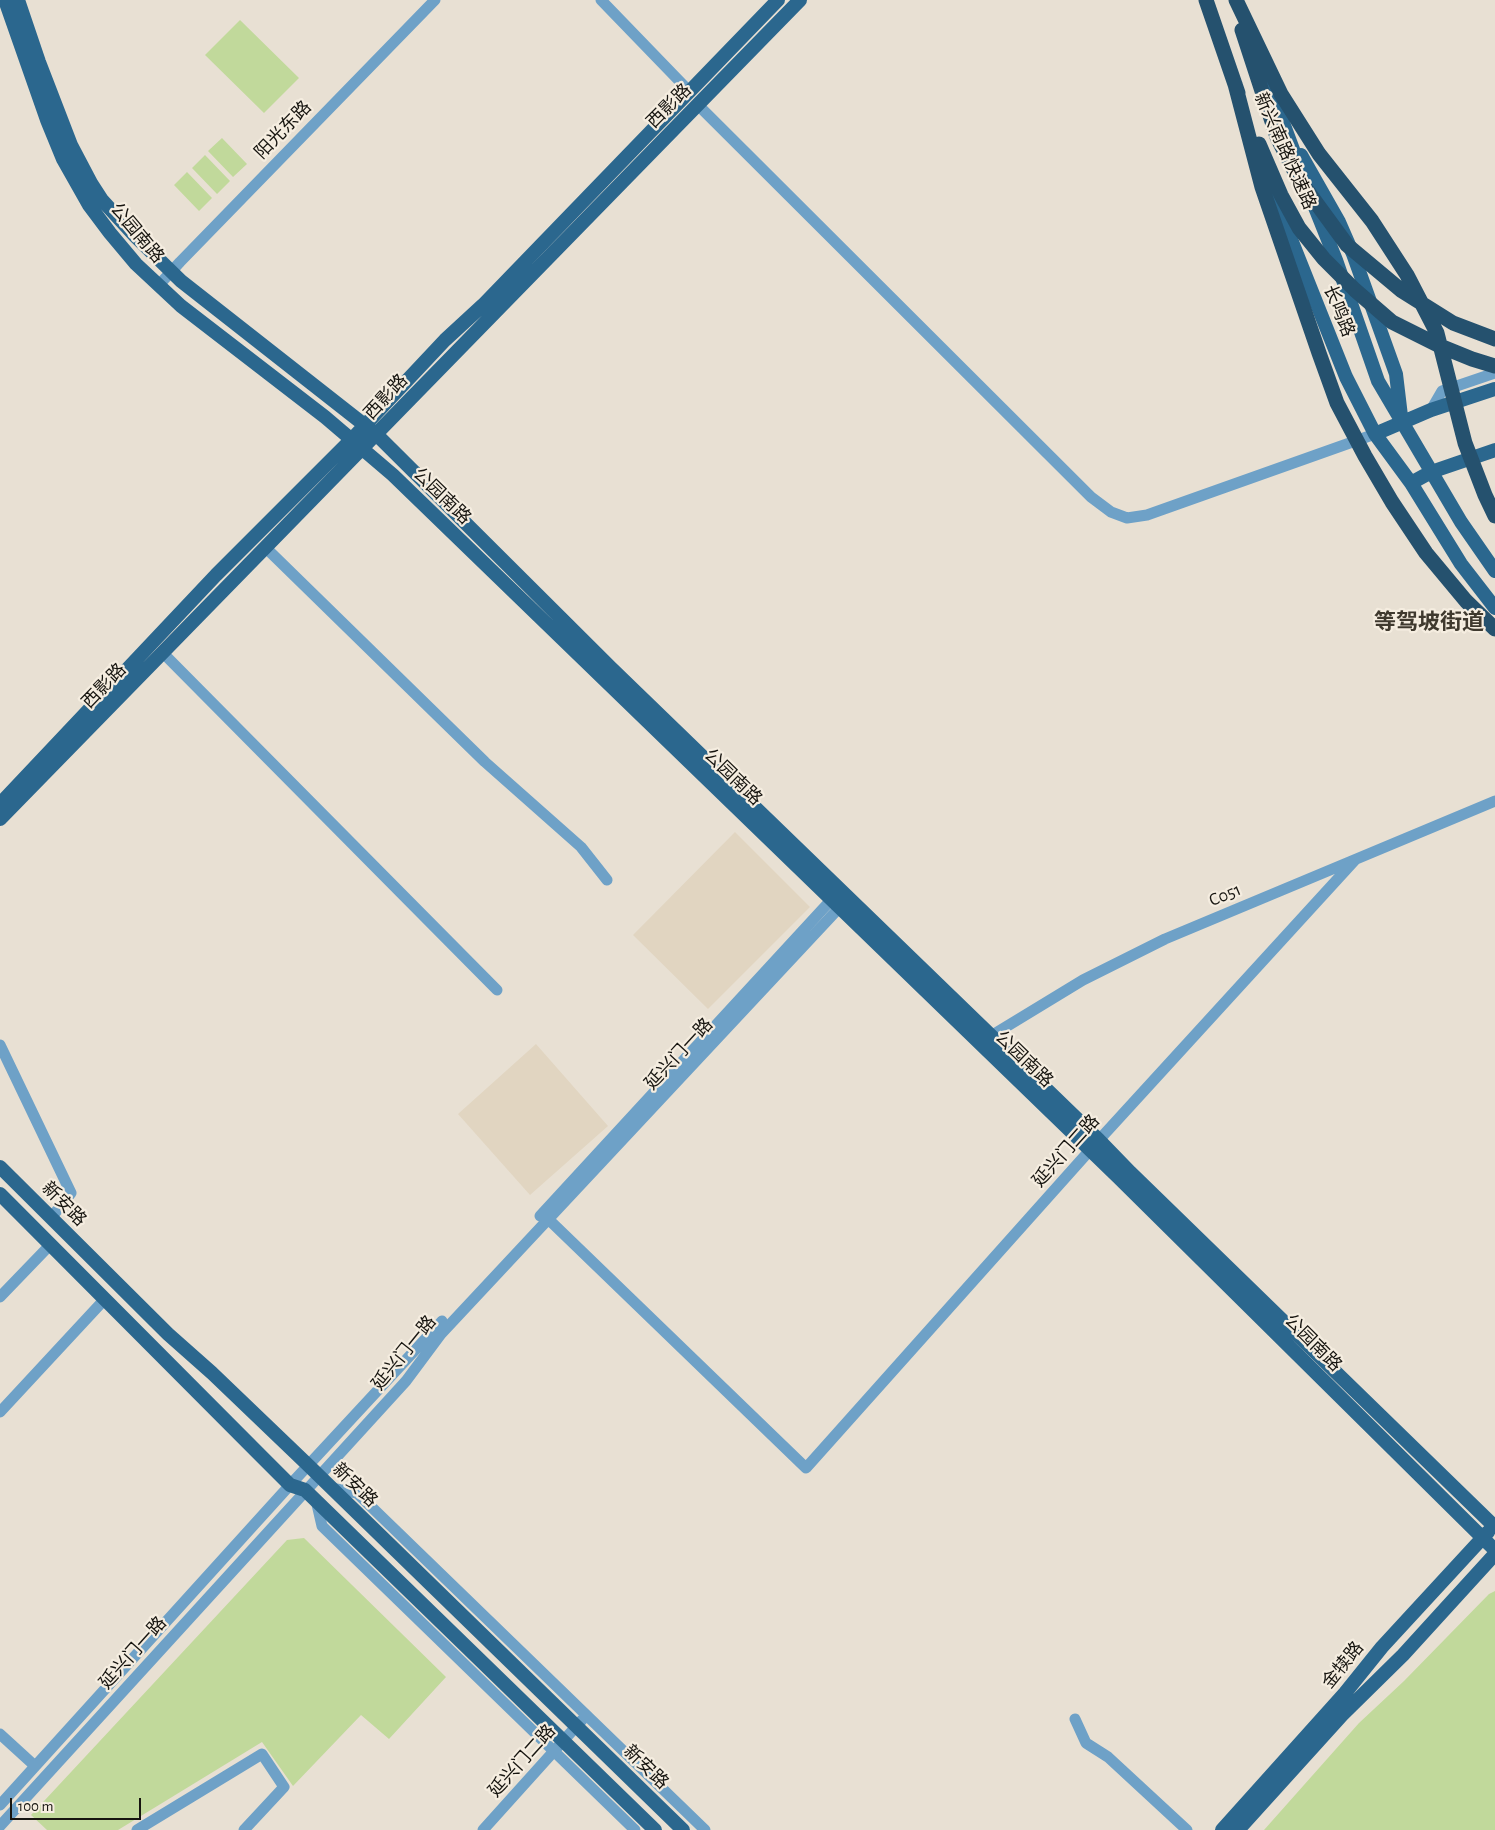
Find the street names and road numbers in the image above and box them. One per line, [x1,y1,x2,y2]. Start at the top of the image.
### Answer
street label: 西影路 [642,79,696,133]
street label: 新兴南路快速路 [1250,89,1320,213]
street label: 阳光东路 [250,97,316,163]
street label: 公园南路 [106,198,168,268]
street label: 长鸣路 [1319,282,1359,340]
street label: 西影路 [360,370,412,424]
street label: 公园南路 [409,463,475,529]
street label: 西影路 [77,659,131,713]
street label: 公园南路 [700,744,766,810]
street label: C051 [1206,879,1244,911]
street label: 延兴门一路 [640,1014,718,1094]
street label: 公园南路 [991,1026,1057,1092]
street label: 延兴门二路 [1028,1110,1104,1192]
street label: 新安路 [37,1177,91,1231]
street label: 公园南路 [1280,1310,1346,1376]
street label: 延兴门一路 [367,1311,441,1395]
street label: 新安路 [328,1458,382,1512]
street label: 延兴门一路 [95,1612,171,1694]
street label: 金犊路 [1318,1637,1368,1693]
street label: 延兴门二路 [484,1720,560,1802]
street label: 新安路 [619,1740,673,1794]

